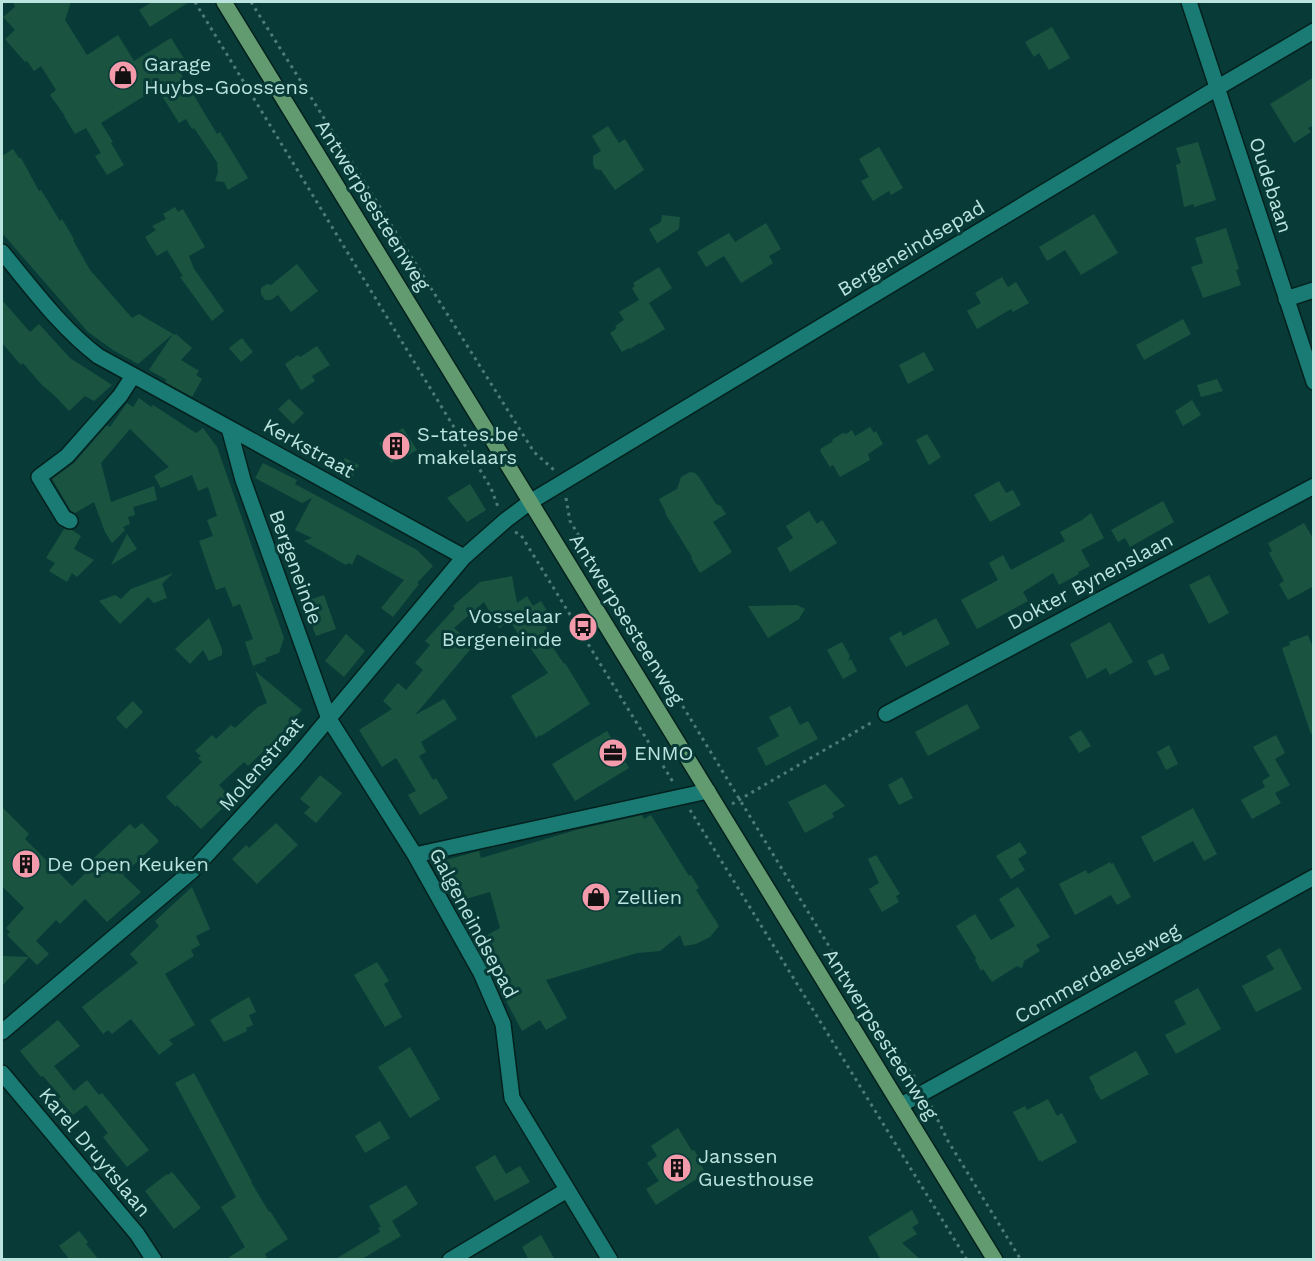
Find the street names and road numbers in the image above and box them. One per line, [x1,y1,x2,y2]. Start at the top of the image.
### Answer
street label: Antwerpsesteenweg [311,115,436,295]
street label: Oudebaan [1244,134,1298,236]
street label: Bergeneindsepad [833,195,989,301]
street label: Kerkstraat [259,413,359,483]
street label: Bergeneinde [264,506,328,628]
street label: Dokter Bynenslaan [1003,527,1177,635]
street label: Antwerpsesteenweg [565,529,690,709]
street label: Molenstraat [214,712,309,816]
street label: Galgeneindsepad [424,844,524,1002]
street label: Commerdaelseweg [1010,917,1184,1028]
street label: Antwerpsesteenweg [819,944,944,1124]
street label: Karel Druytslaan [34,1083,156,1221]

